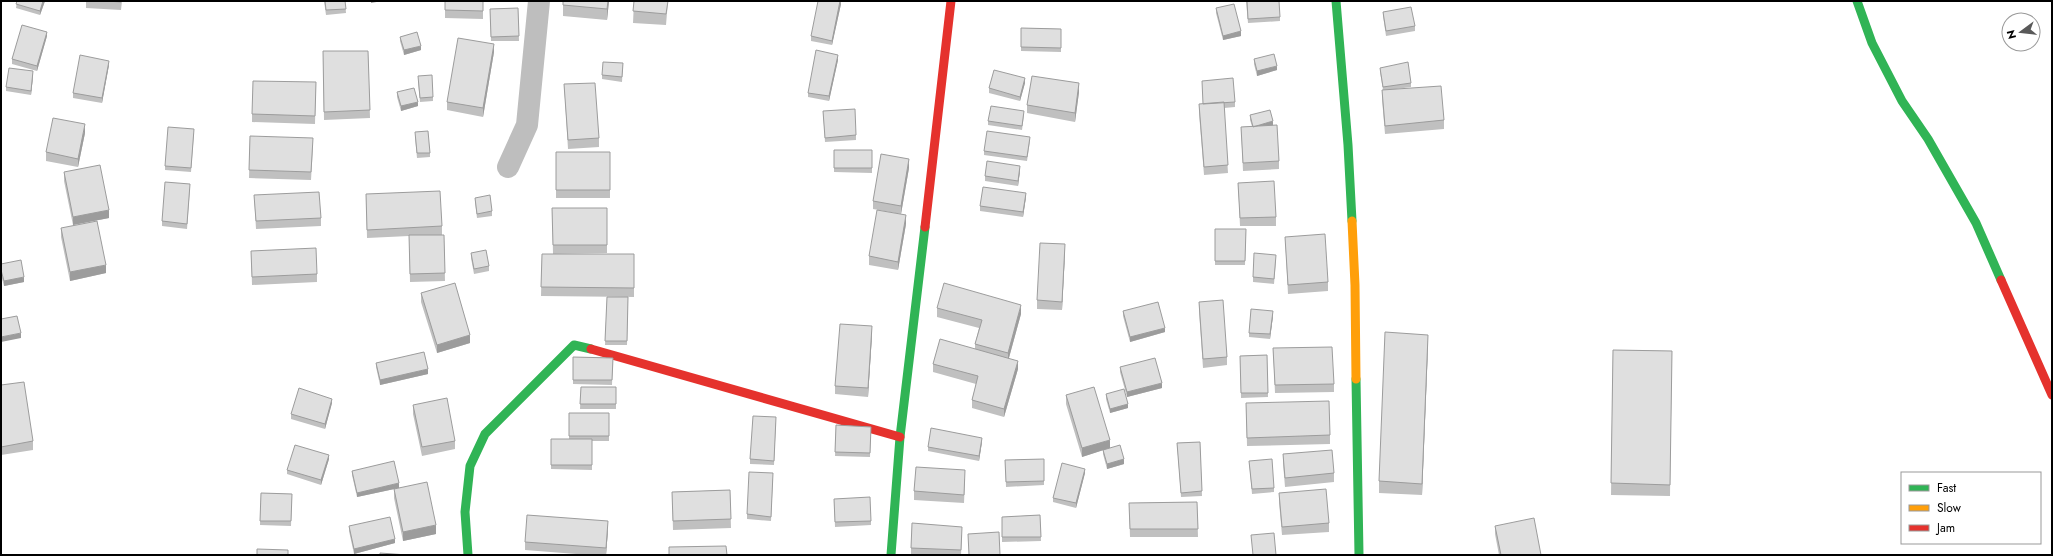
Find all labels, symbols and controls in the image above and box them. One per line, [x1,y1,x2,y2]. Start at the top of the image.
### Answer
north arrow [2001,12,2041,52]
text: N [2002,28,2020,41]
legend [1901,472,2041,544]
text: Fast [1937,479,1956,497]
text: Slow [1937,499,1962,517]
text: Jam [1935,519,1955,537]

